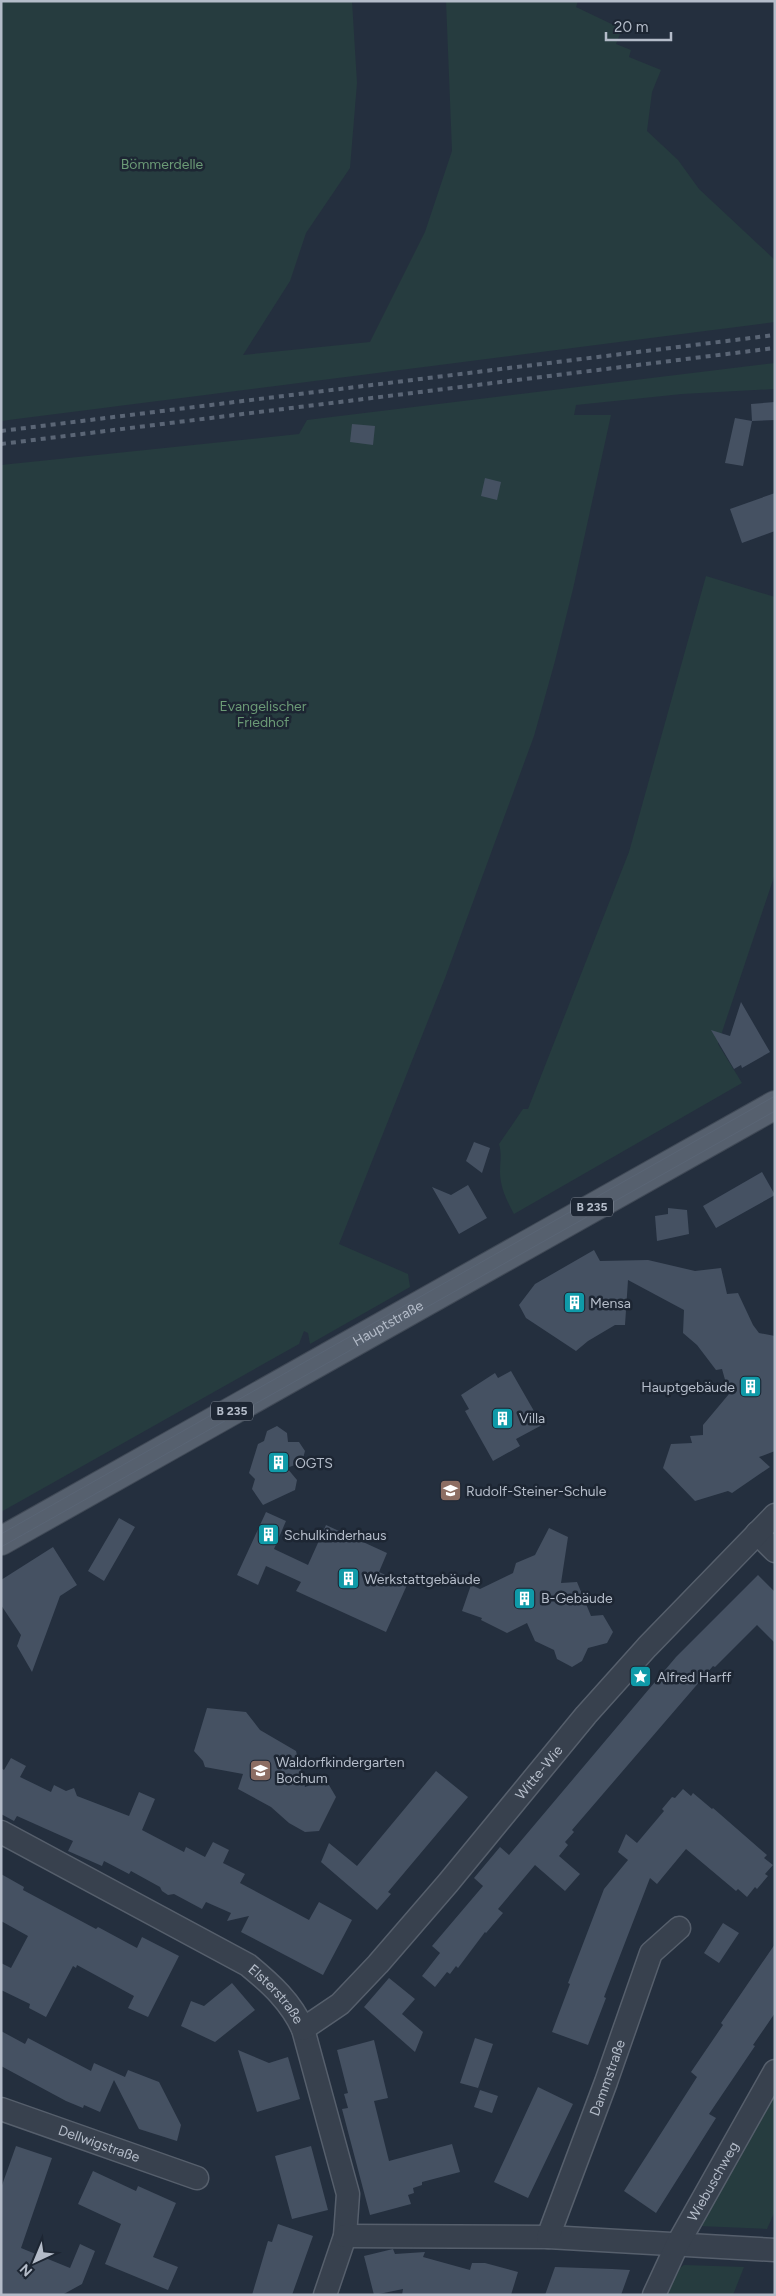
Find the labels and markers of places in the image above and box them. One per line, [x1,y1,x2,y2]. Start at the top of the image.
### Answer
building icon: Mensa [562,1291,586,1315]
place label: Mensa [590,1295,631,1312]
building icon: Hauptgebäude [739,1375,763,1399]
place label: Hauptgebäude [641,1379,735,1396]
building icon: Villa [491,1406,515,1430]
place label: Villa [519,1410,545,1427]
building icon: OGTS [267,1451,291,1475]
place label: OGTS [295,1455,333,1472]
school or university icon: Rudolf-Steiner-Schule [438,1479,462,1503]
place label: Rudolf-Steiner-Schule [466,1483,607,1500]
building icon: Schulkinderhaus [256,1523,280,1547]
place label: Schulkinderhaus [284,1527,387,1544]
building icon: Werkstattgebäude [336,1567,360,1591]
place label: Werkstattgebäude [364,1571,481,1588]
building icon: B-Gebäude [513,1586,537,1610]
place label: B-Gebäude [541,1590,613,1607]
place icon: Alfred Harff [629,1665,653,1689]
place label: Alfred Harff [657,1669,732,1686]
place label: Waldorfkindergarten Bochum [276,1754,405,1787]
school or university icon: Waldorfkindergarten Bochum [248,1758,272,1782]

